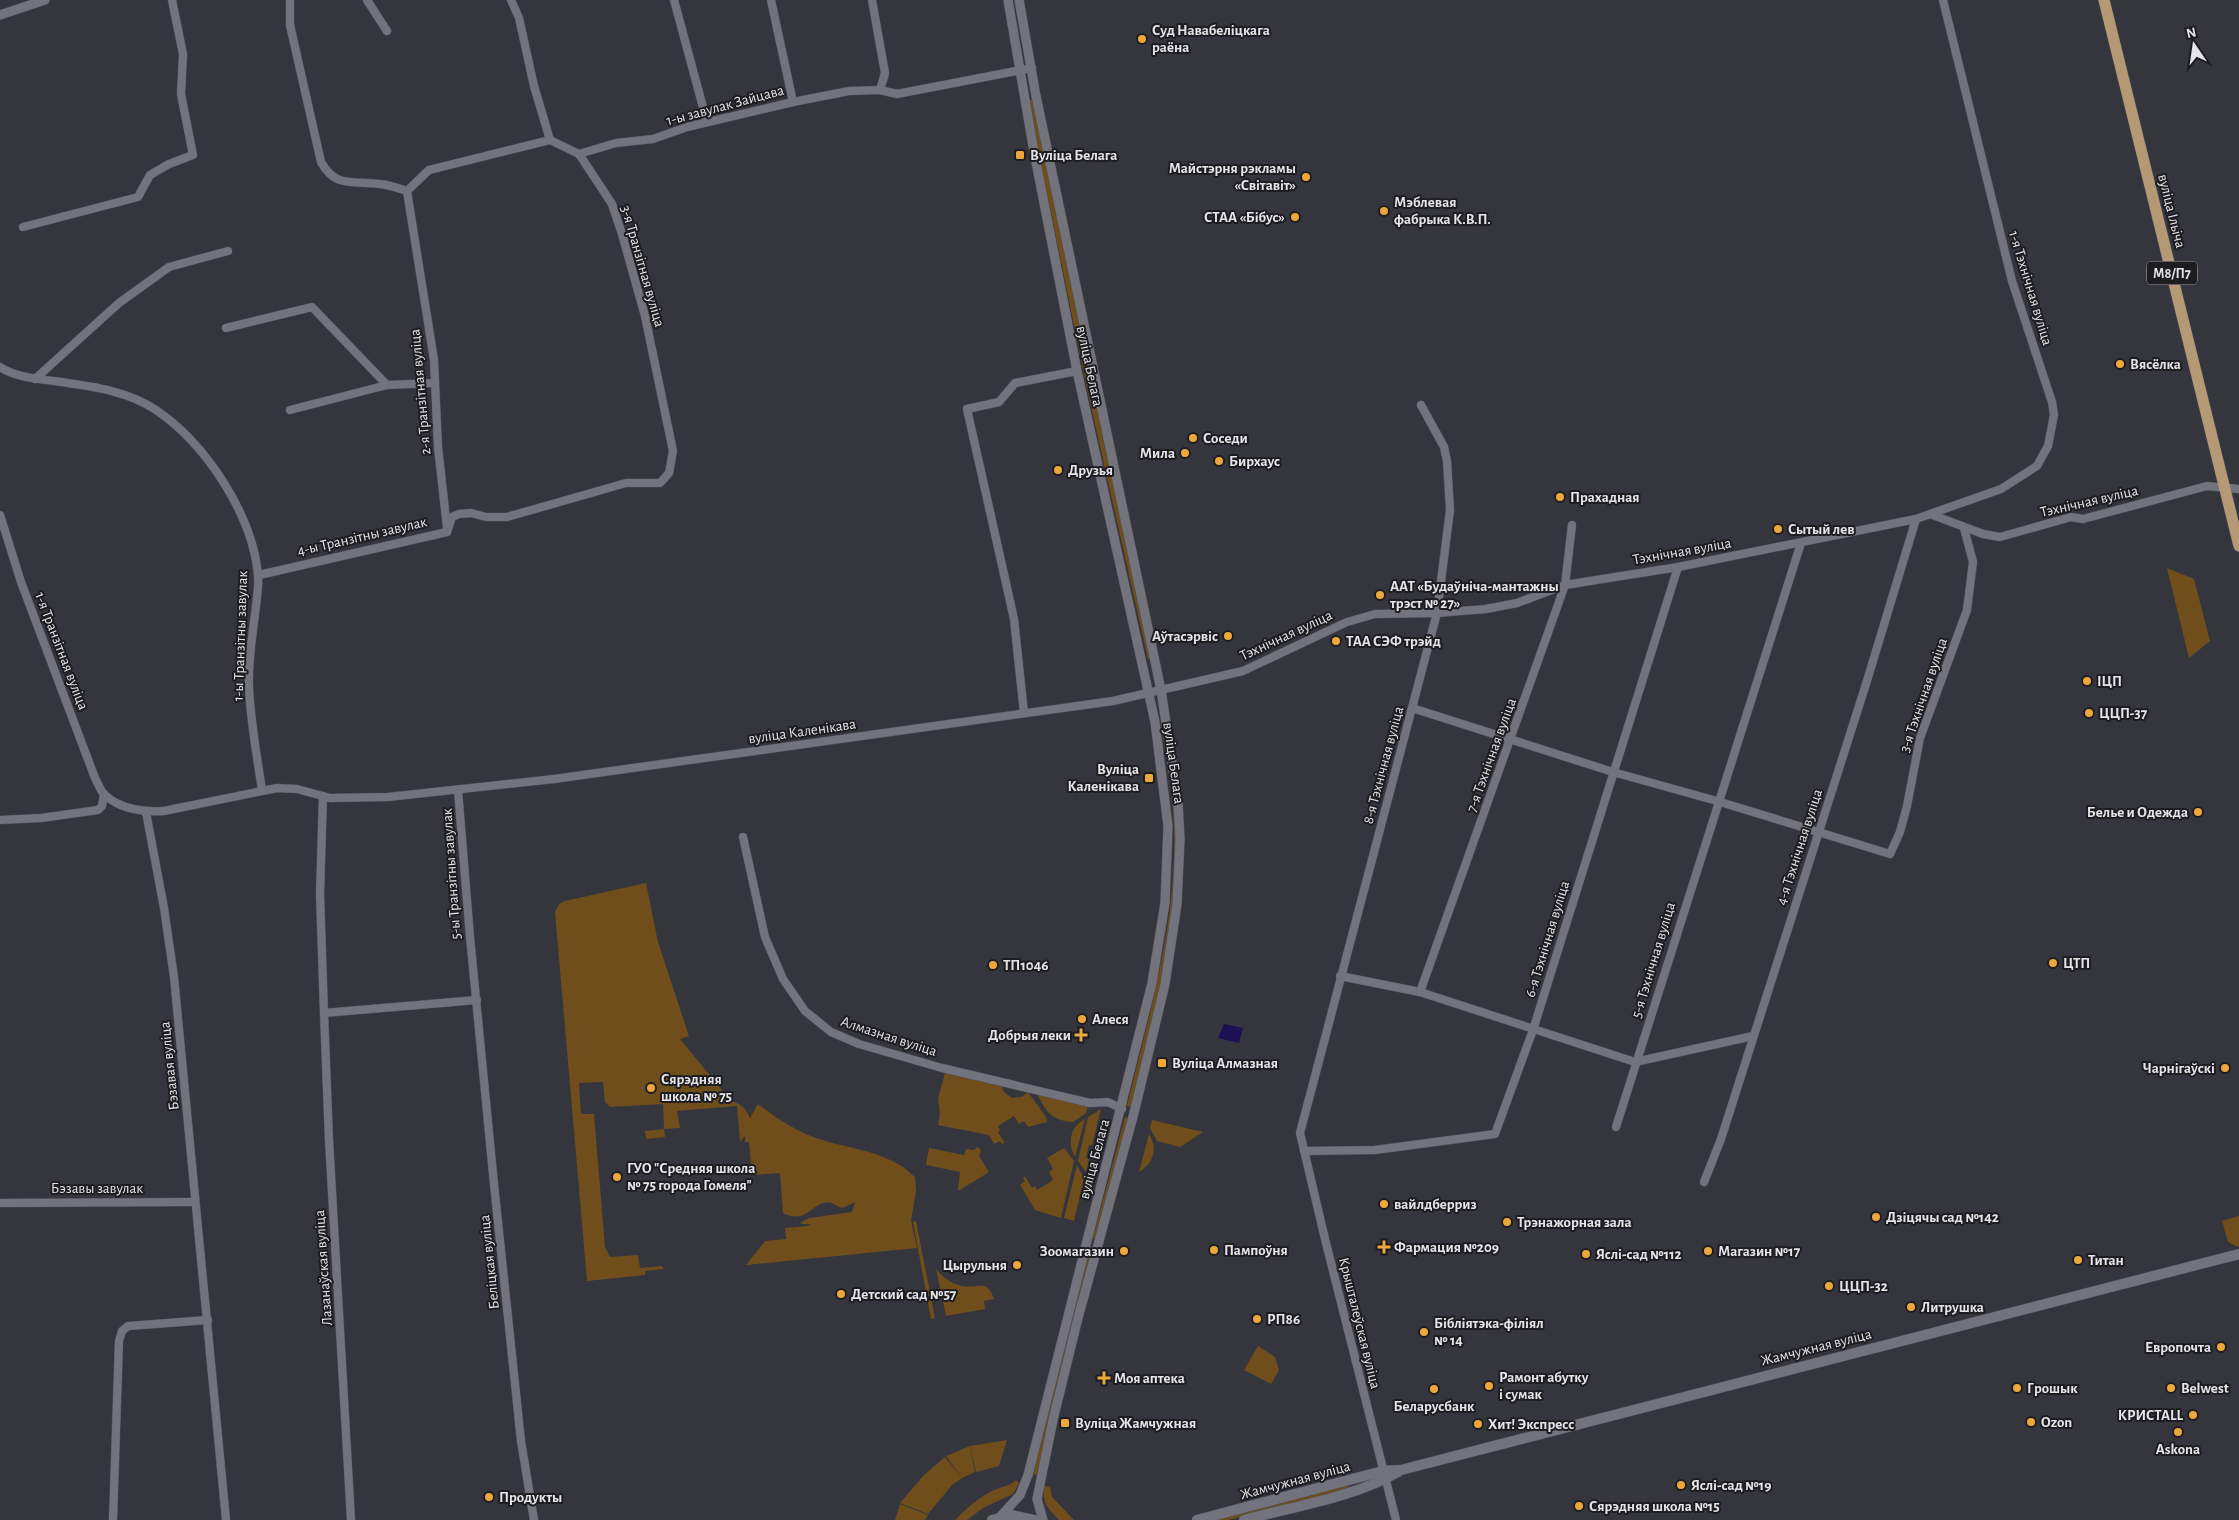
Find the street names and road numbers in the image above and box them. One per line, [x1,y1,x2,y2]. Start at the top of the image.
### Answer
street label: 1-ы завулак Зайцава [665,83,786,128]
street label: вуліца Ільіча [2155,173,2188,250]
street label: 3-я Транзітная вуліца [618,204,667,329]
street label: 1-я Тэхнічная вуліца [2006,229,2055,347]
road number: М8/П7 [2147,262,2197,284]
street label: вуліца Белага [1074,324,1105,408]
street label: 2-я Транзітная вуліца [408,328,433,456]
street label: Тэхнічная вуліца [2039,483,2140,520]
street label: 4-ы Транзітны завулак [296,514,428,559]
street label: Тэхнічная вуліца [1632,535,1733,568]
street label: 1-ы Транзітны завулак [231,570,250,701]
street label: 1-я Транзітная вуліца [32,590,91,712]
street label: Тэхнічная вуліца [1238,607,1335,663]
street label: 3-я Тэхнічная вуліца [1897,636,1950,754]
street label: 7-я Тэхнічная вуліца [1464,696,1519,814]
street label: 8-я Тэхнічная вуліца [1361,705,1406,825]
street label: вуліца Каленікава [747,716,857,746]
street label: вуліца Белага [1160,721,1187,805]
street label: 4-я Тэхнічная вуліца [1774,787,1825,907]
street label: 5-ы Транзітны завулак [439,808,464,940]
street label: 6-я Тэхнічная вуліца [1523,879,1572,999]
street label: 5-я Тэхнічная вуліца [1629,900,1678,1020]
street label: Алмазная вуліца [839,1014,939,1059]
street label: Бэзавая вуліца [157,1021,182,1111]
street label: вуліца Белага [1077,1117,1112,1201]
street label: Бэзавы завулак [51,1181,143,1196]
street label: Лазанаўская вуліца [312,1209,335,1326]
street label: Беліцкая вуліца [477,1214,502,1310]
street label: Крышталеўская вуліца [1336,1256,1383,1391]
street label: Жамчужная вуліца [1759,1326,1873,1369]
street label: Жамчужная вуліца [1238,1459,1352,1502]

